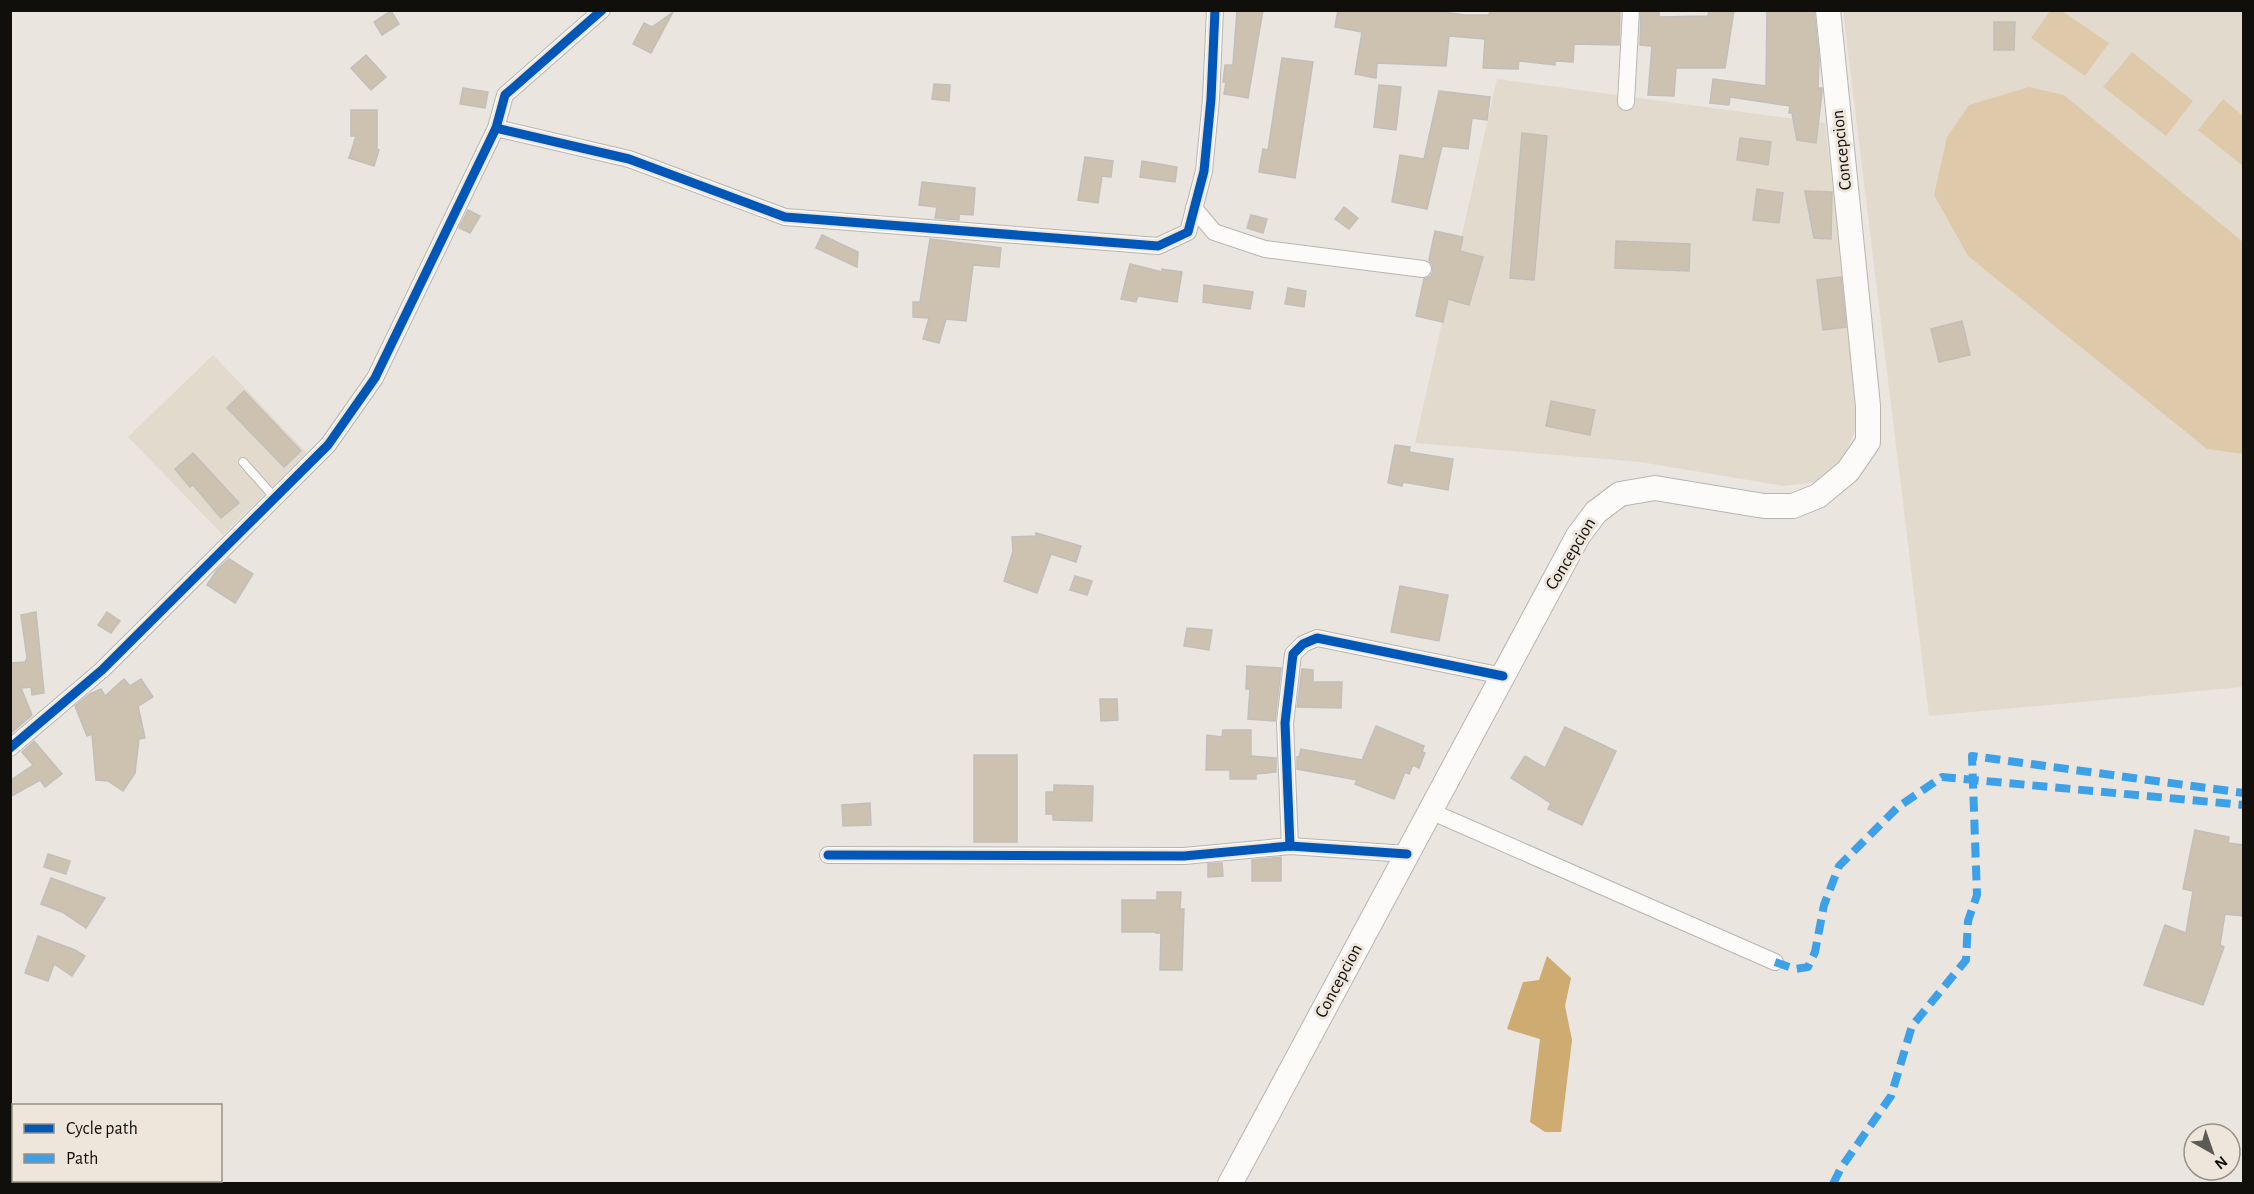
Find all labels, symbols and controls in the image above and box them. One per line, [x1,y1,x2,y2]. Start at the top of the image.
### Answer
street label: Concepcion [1829,109,1855,191]
street label: Concepcion [1543,515,1599,593]
street label: Concepcion [1312,941,1366,1021]
legend [12,1104,222,1182]
text: Cycle path [66,1120,138,1138]
north arrow [2182,1122,2242,1182]
text: Path [66,1150,98,1168]
text: N [2212,1153,2230,1172]

